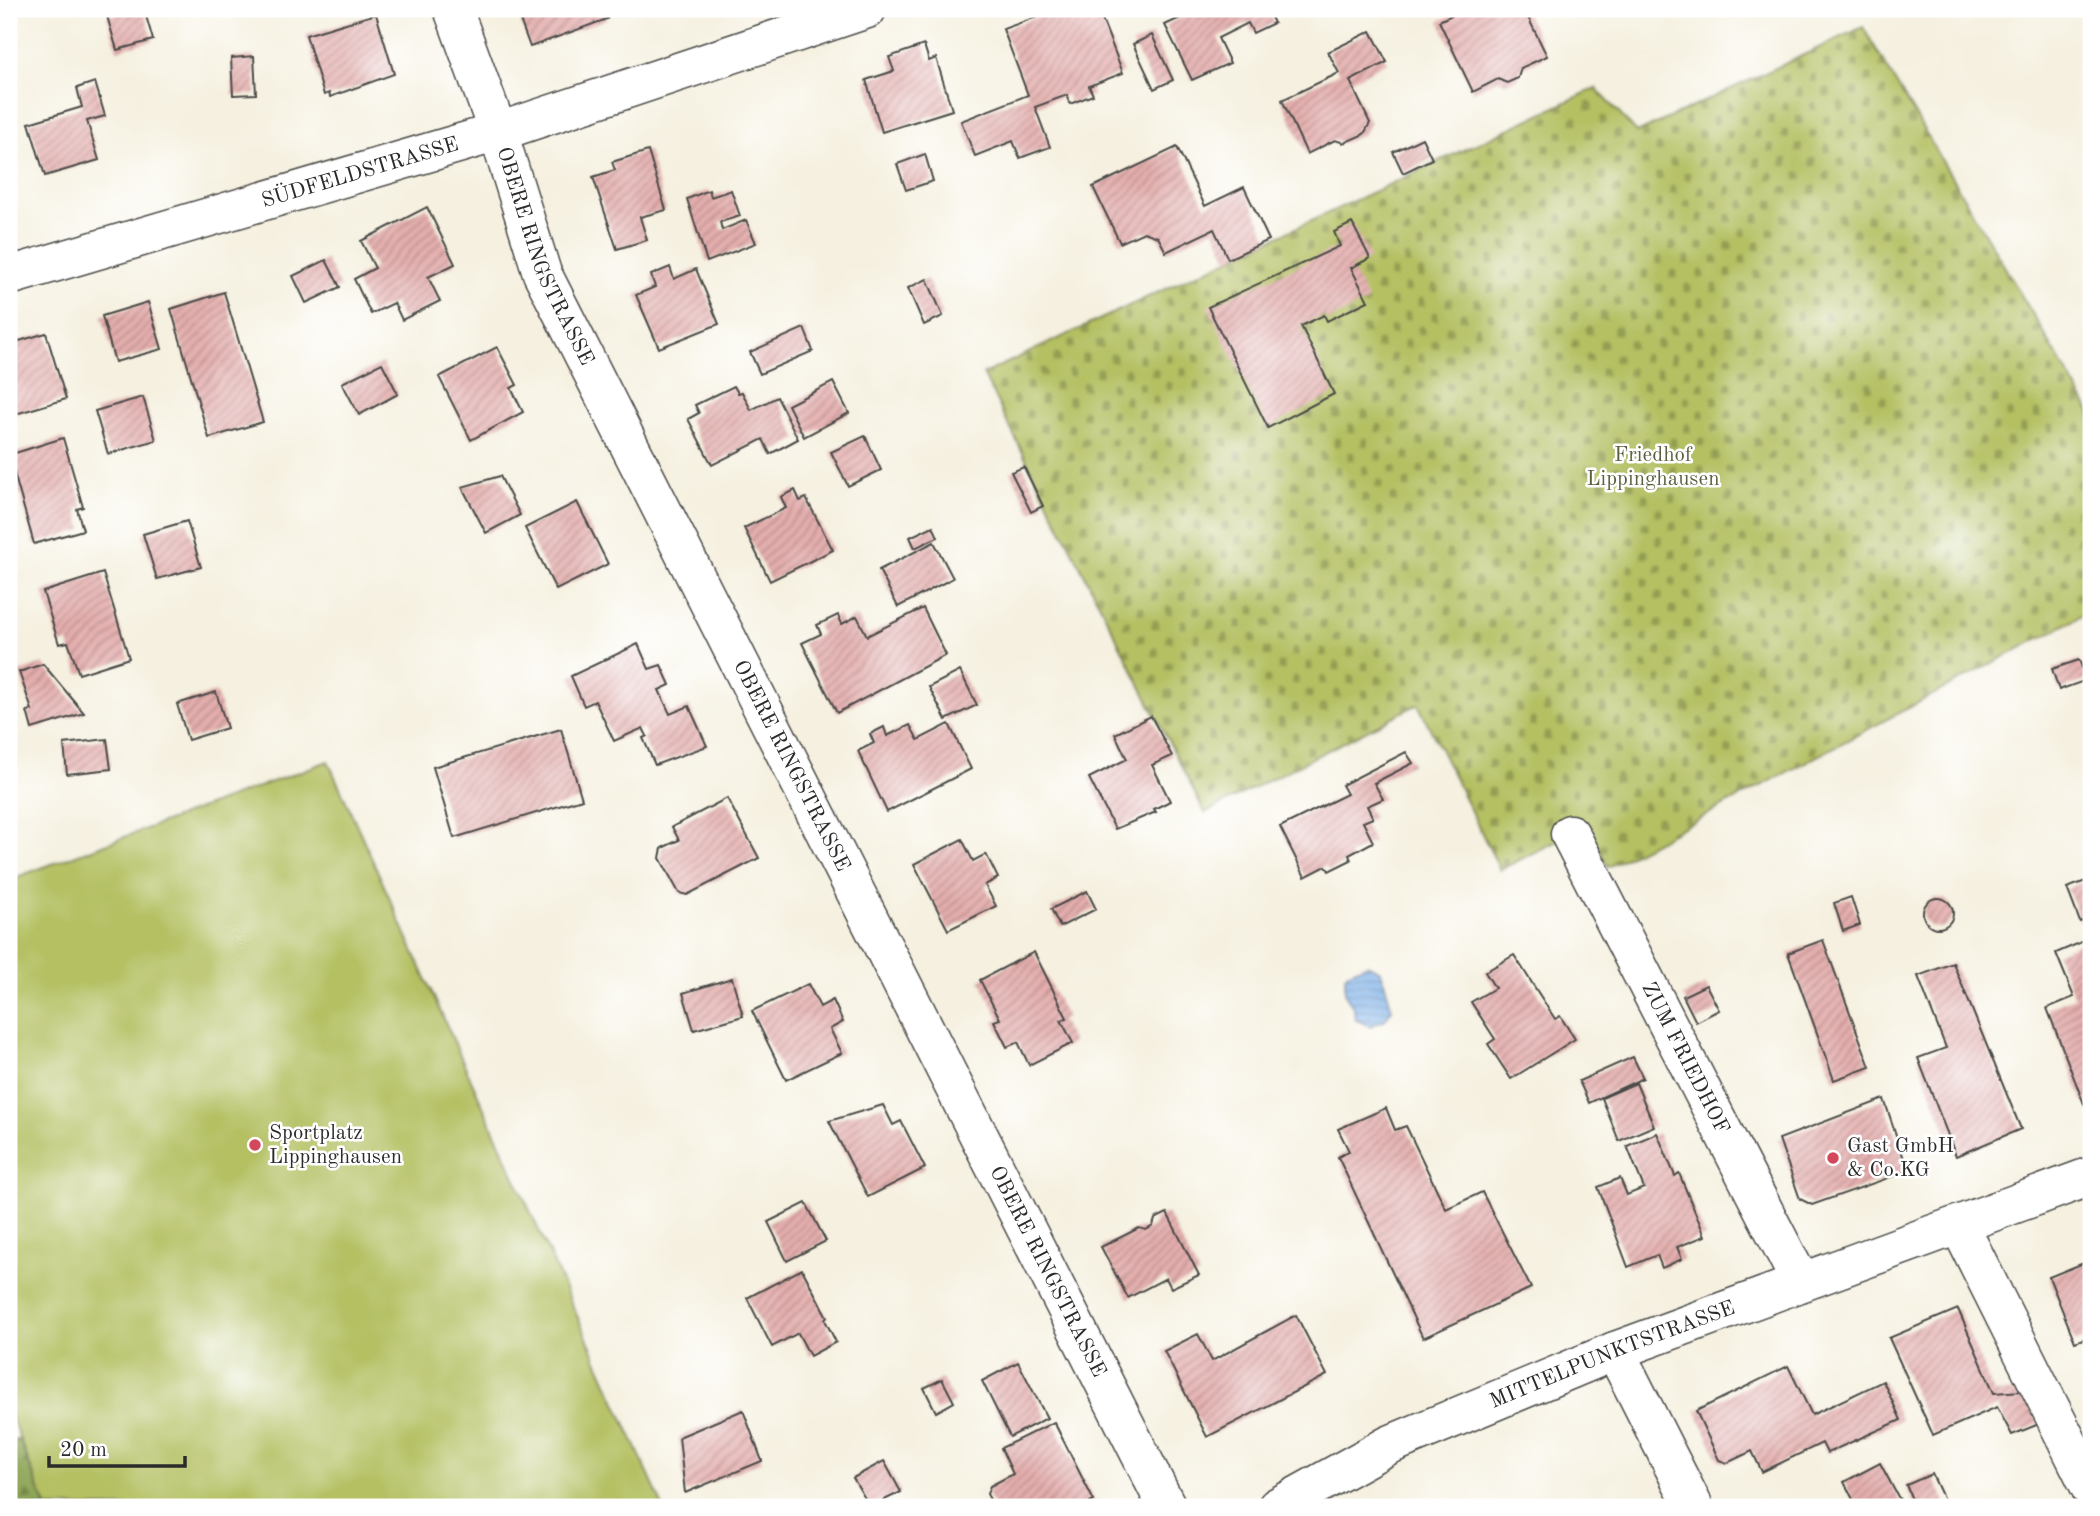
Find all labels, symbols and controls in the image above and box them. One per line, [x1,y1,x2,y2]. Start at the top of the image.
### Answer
street label: SÜDFELDSTRASSE [259,134,461,212]
street label: OBERE RINGSTRASSE [493,144,597,369]
park label: Friedhof Lippinghausen [1587,445,1719,490]
street label: OBERE RINGSTRASSE [729,657,854,875]
street label: ZUM FRIEDHOF [1638,979,1733,1137]
place label: Sportplatz Lippinghausen [269,1123,402,1168]
place label: Gast GmbH & Co.KG [1847,1136,1954,1181]
marker: Sportplatz Lippinghausen [247,1137,263,1153]
marker: Gast GmbH & Co.KG [1825,1150,1841,1166]
street label: OBERE RINGSTRASSE [986,1163,1110,1380]
street label: MITTELPUNKTSTRASSE [1487,1297,1738,1412]
scale bar [49,1425,186,1469]
text: 20 m [60,1440,107,1461]

